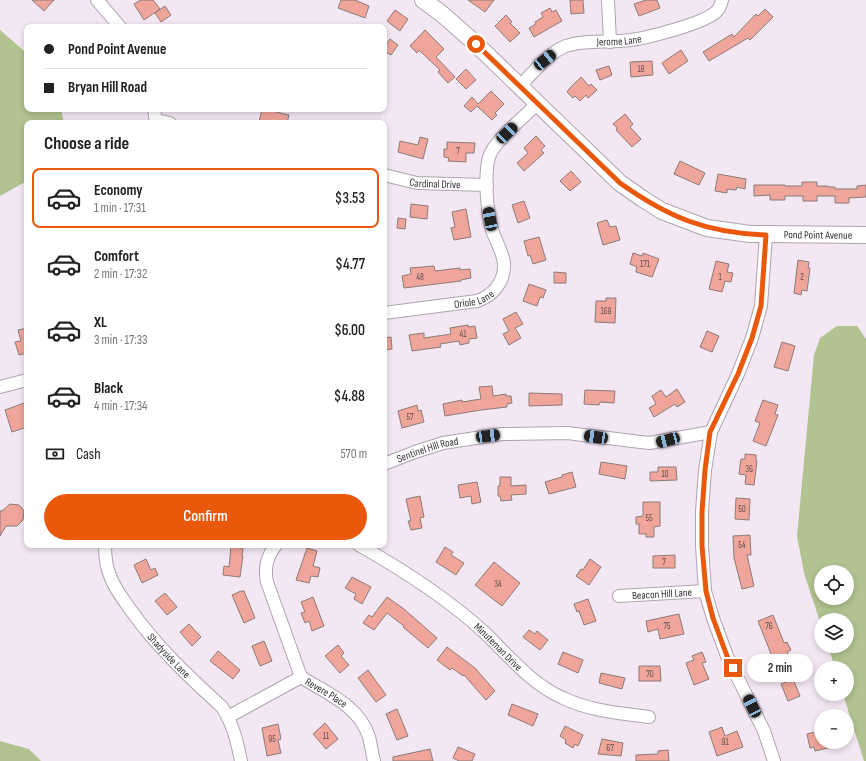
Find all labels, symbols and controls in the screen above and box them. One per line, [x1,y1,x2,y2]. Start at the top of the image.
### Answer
street label: Jerome Lane [595,32,643,48]
route start [467,35,485,53]
text: Pond Point Avenue [68,40,166,59]
car [532,48,558,72]
house number: 18 [637,64,645,75]
text: Bryan Hill Road [68,78,147,97]
car [494,120,520,146]
text: Choose a ride [44,133,129,154]
house number: 7 [456,146,460,157]
street label: Cardinal Drive [408,175,461,191]
icon: car [46,180,82,216]
text: Economy [94,181,143,200]
text: $3.53 [335,189,365,208]
text: 1 min · 17:31 [94,200,146,216]
car [482,206,498,232]
street label: Pond Point Avenue [784,228,852,241]
icon: car [46,246,82,282]
text: Comfort [94,247,139,266]
text: $4.77 [335,255,365,274]
house number: 171 [640,259,651,270]
text: 2 min · 17:32 [94,266,147,282]
house number: 48 [416,272,424,283]
house number: 1 [718,272,722,283]
house number: 2 [800,272,804,283]
street label: Oriole Lane [453,287,496,310]
house number: 169 [600,306,612,317]
icon: car [46,312,82,348]
text: XL [94,313,107,332]
text: $6.00 [334,321,365,340]
house number: 41 [460,329,467,340]
text: 3 min · 17:33 [94,332,148,348]
icon: car [46,378,82,414]
text: Black [94,379,123,398]
text: $4.88 [334,387,365,406]
text: 4 min · 17:34 [94,398,148,414]
house number: 57 [406,412,414,423]
car [475,429,501,443]
car [583,429,609,445]
car [655,431,681,449]
street label: Sentinel Hill Road [395,434,460,465]
icon: cash [44,443,66,465]
text: Cash [76,445,101,464]
text: 570 m [340,446,367,462]
house number: 36 [745,464,753,475]
house number: 10 [661,469,669,480]
button: Confirm [44,494,367,540]
house number: 50 [738,504,746,515]
house number: 55 [645,513,653,524]
house number: 54 [738,540,746,551]
house number: 7 [662,557,666,568]
map controls [814,565,854,749]
button: locate [814,565,854,605]
house number: 34 [494,579,502,590]
street label: Beacon Hill Lane [632,585,692,602]
button: layers [814,613,854,653]
street label: Minuteman Drive [472,620,525,673]
house number: 75 [663,621,671,632]
house number: 76 [765,621,773,632]
street label: Shadyside Lane [145,630,193,681]
callout: 2 min [747,654,813,682]
route end [724,659,742,677]
text: 2 min [768,660,792,676]
button: + [814,661,854,701]
house number: 70 [646,669,654,680]
street label: Revere Place [303,675,350,710]
car [741,693,763,719]
button: − [814,709,854,749]
house number: 11 [323,731,330,742]
house number: 95 [268,734,276,745]
house number: 91 [721,737,729,748]
house number: 67 [606,743,614,754]

